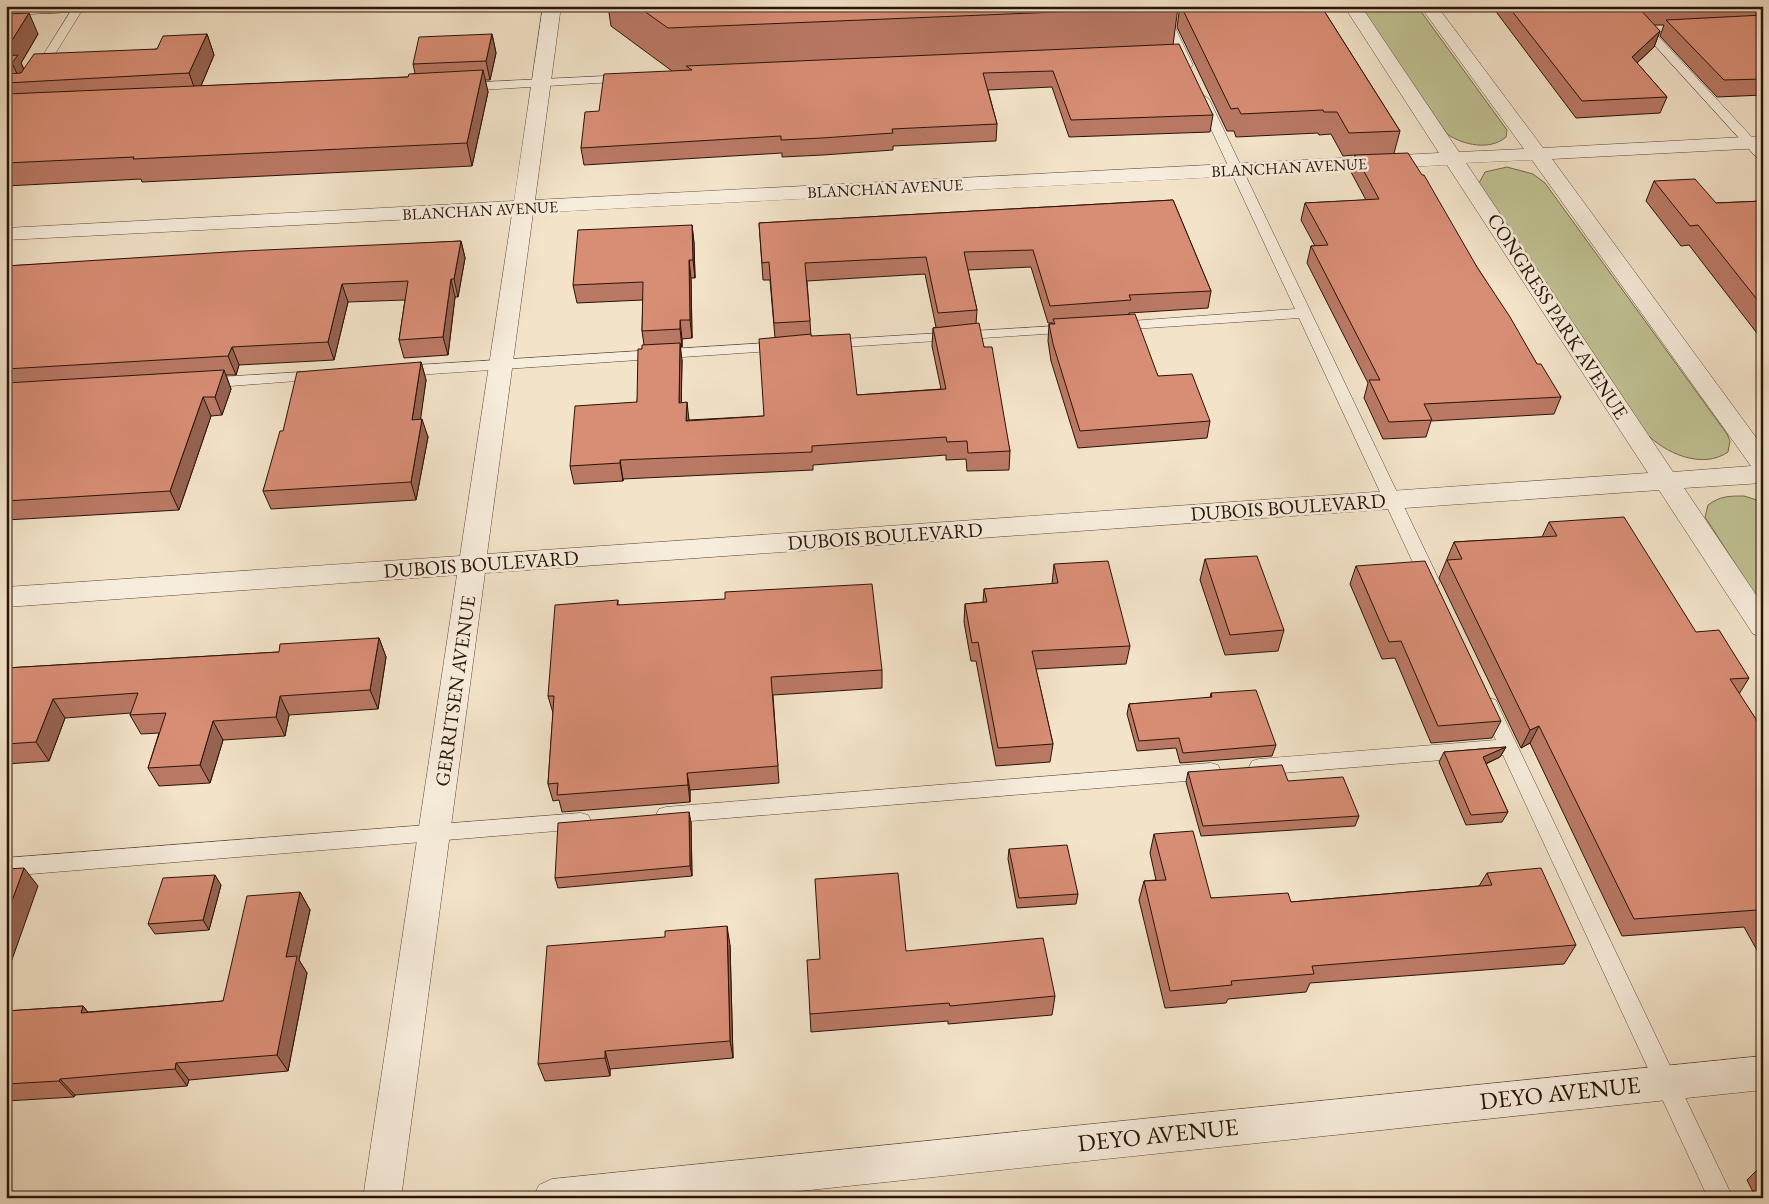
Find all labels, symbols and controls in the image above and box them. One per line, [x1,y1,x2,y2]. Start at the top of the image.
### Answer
street label: BLANCHAN AVENUE [1211,153,1367,182]
street label: BLANCHAN AVENUE [807,174,963,203]
street label: BLANCHAN AVENUE [402,196,558,225]
street label: CONGRESS PARK AVENUE [1482,208,1634,424]
street label: DUBOIS BOULEVARD [1189,487,1387,527]
street label: DUBOIS BOULEVARD [786,516,984,556]
street label: DUBOIS BOULEVARD [382,544,580,584]
street label: GERRITSEN AVENUE [429,594,481,788]
street label: DEYO AVENUE [1478,1069,1642,1116]
street label: DEYO AVENUE [1076,1111,1240,1158]

